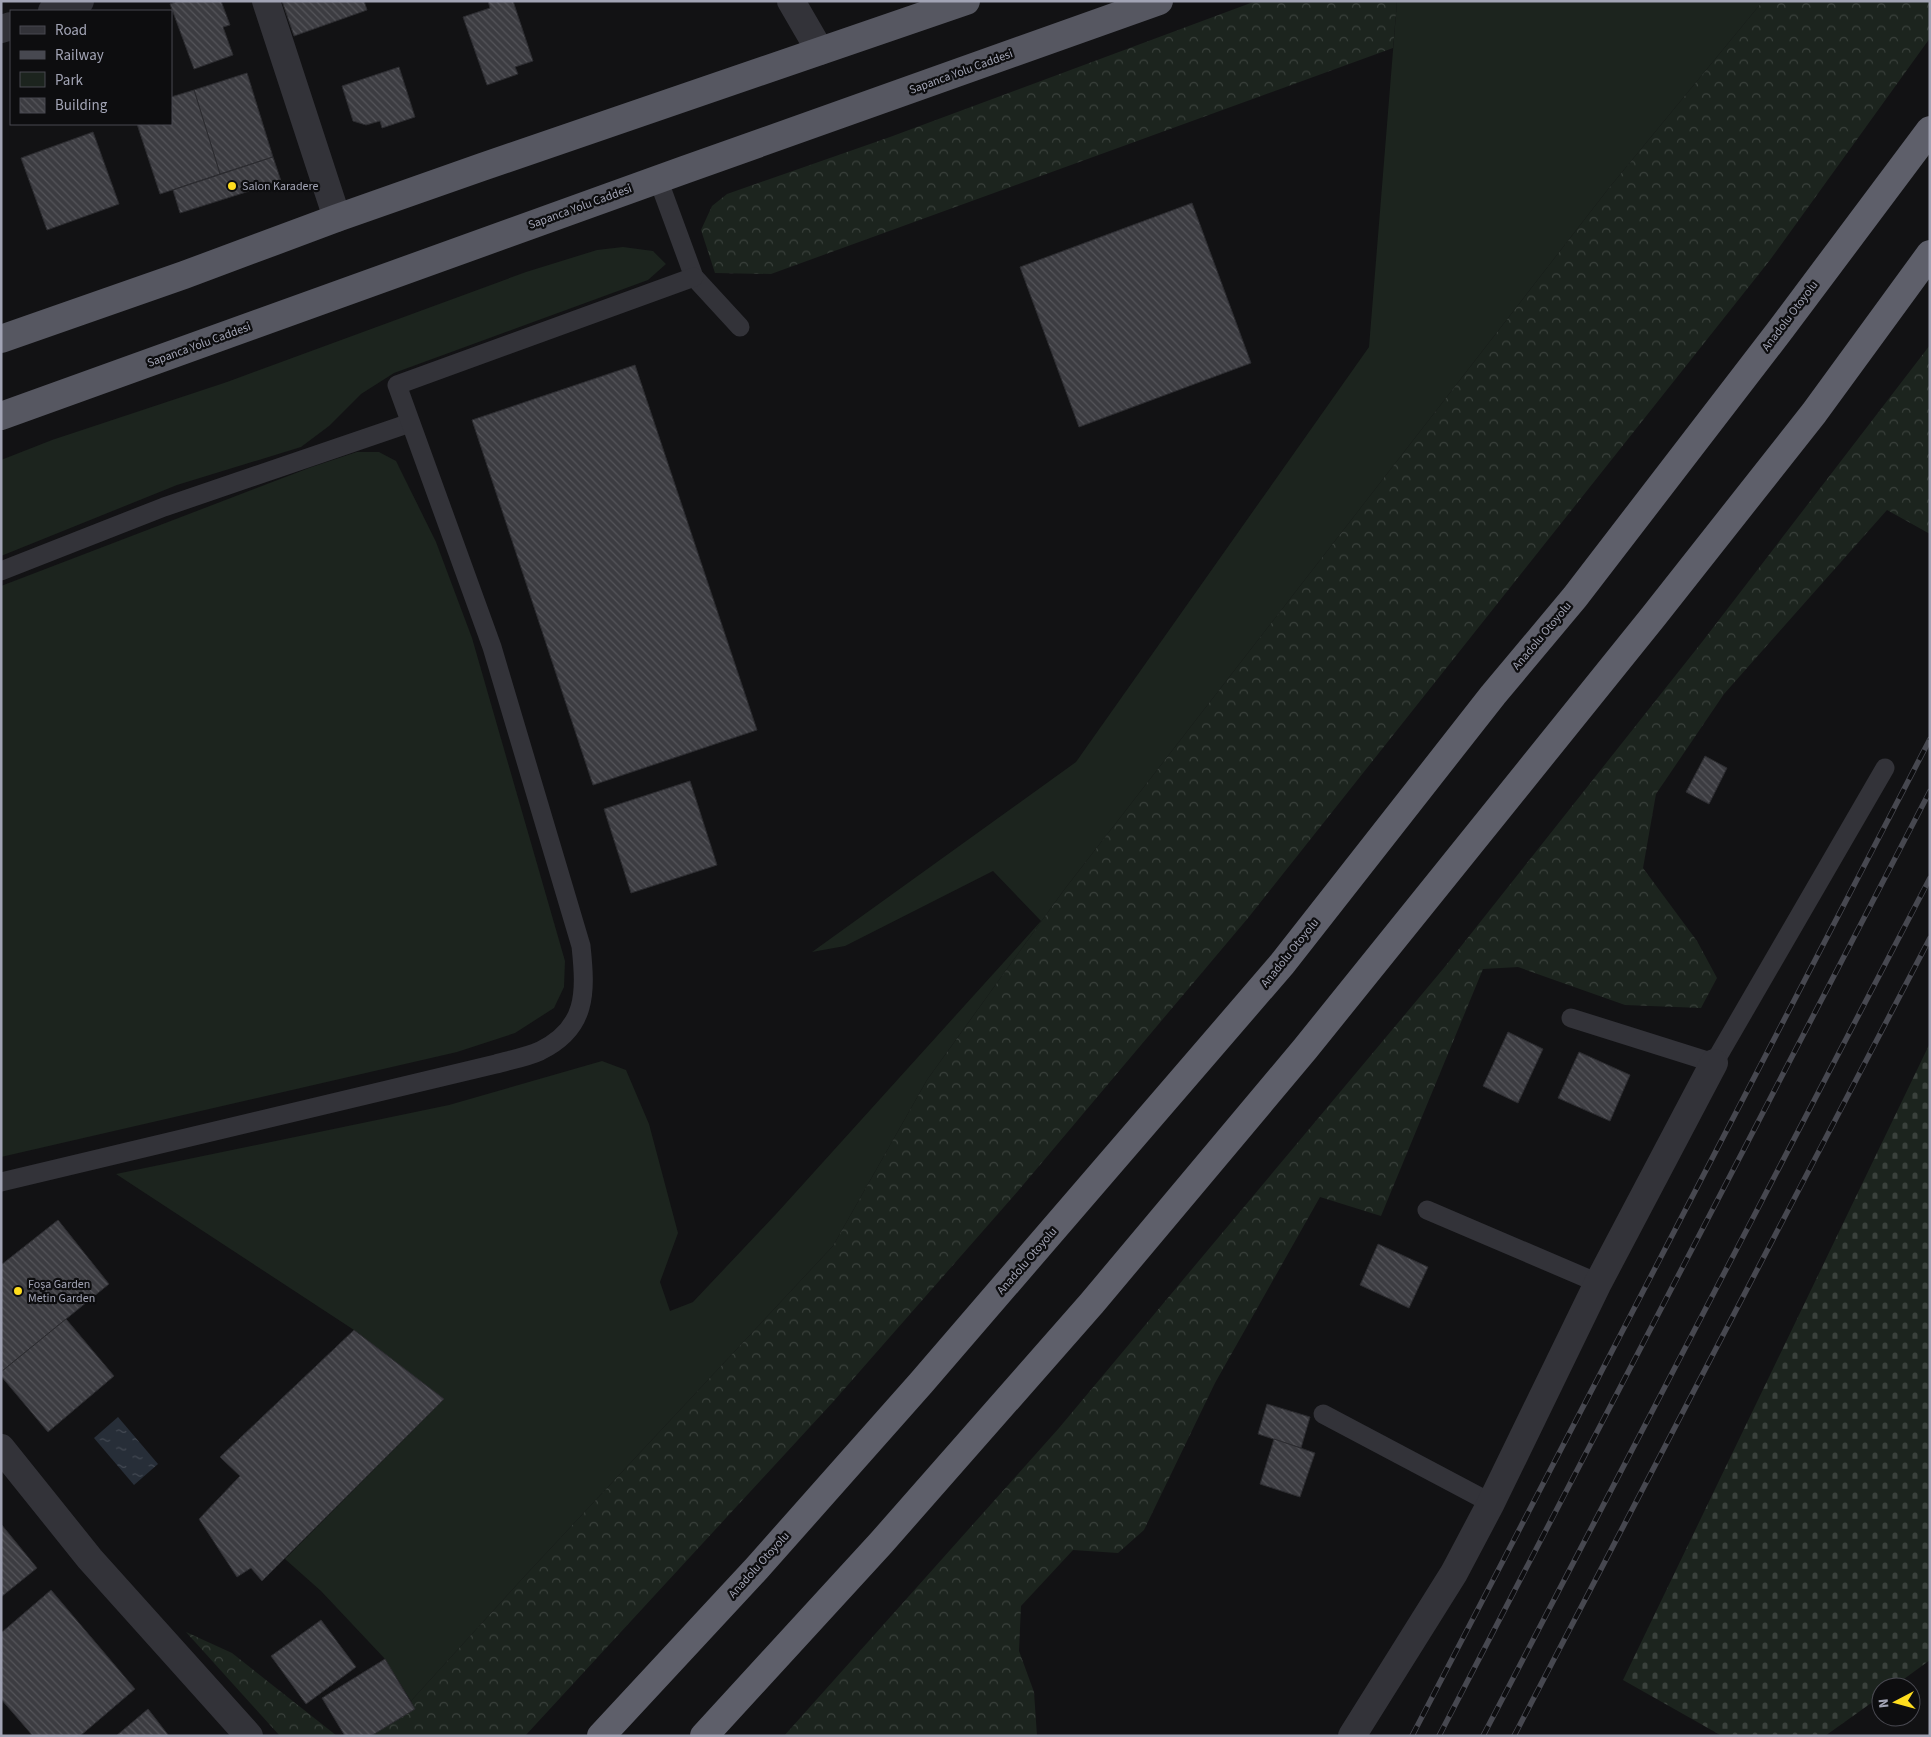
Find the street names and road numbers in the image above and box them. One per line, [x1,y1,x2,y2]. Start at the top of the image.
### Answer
street label: Sapanca Yolu Caddesi [907,45,1015,99]
street label: Sapanca Yolu Caddesi [526,180,634,234]
street label: Anadolu Otoyolu [1758,277,1822,355]
street label: Sapanca Yolu Caddesi [145,318,253,372]
street label: Anadolu Otoyolu [1508,598,1576,674]
street label: Anadolu Otoyolu [1257,915,1323,991]
street label: Anadolu Otoyolu [993,1224,1061,1298]
street label: Anadolu Otoyolu [724,1528,794,1602]

